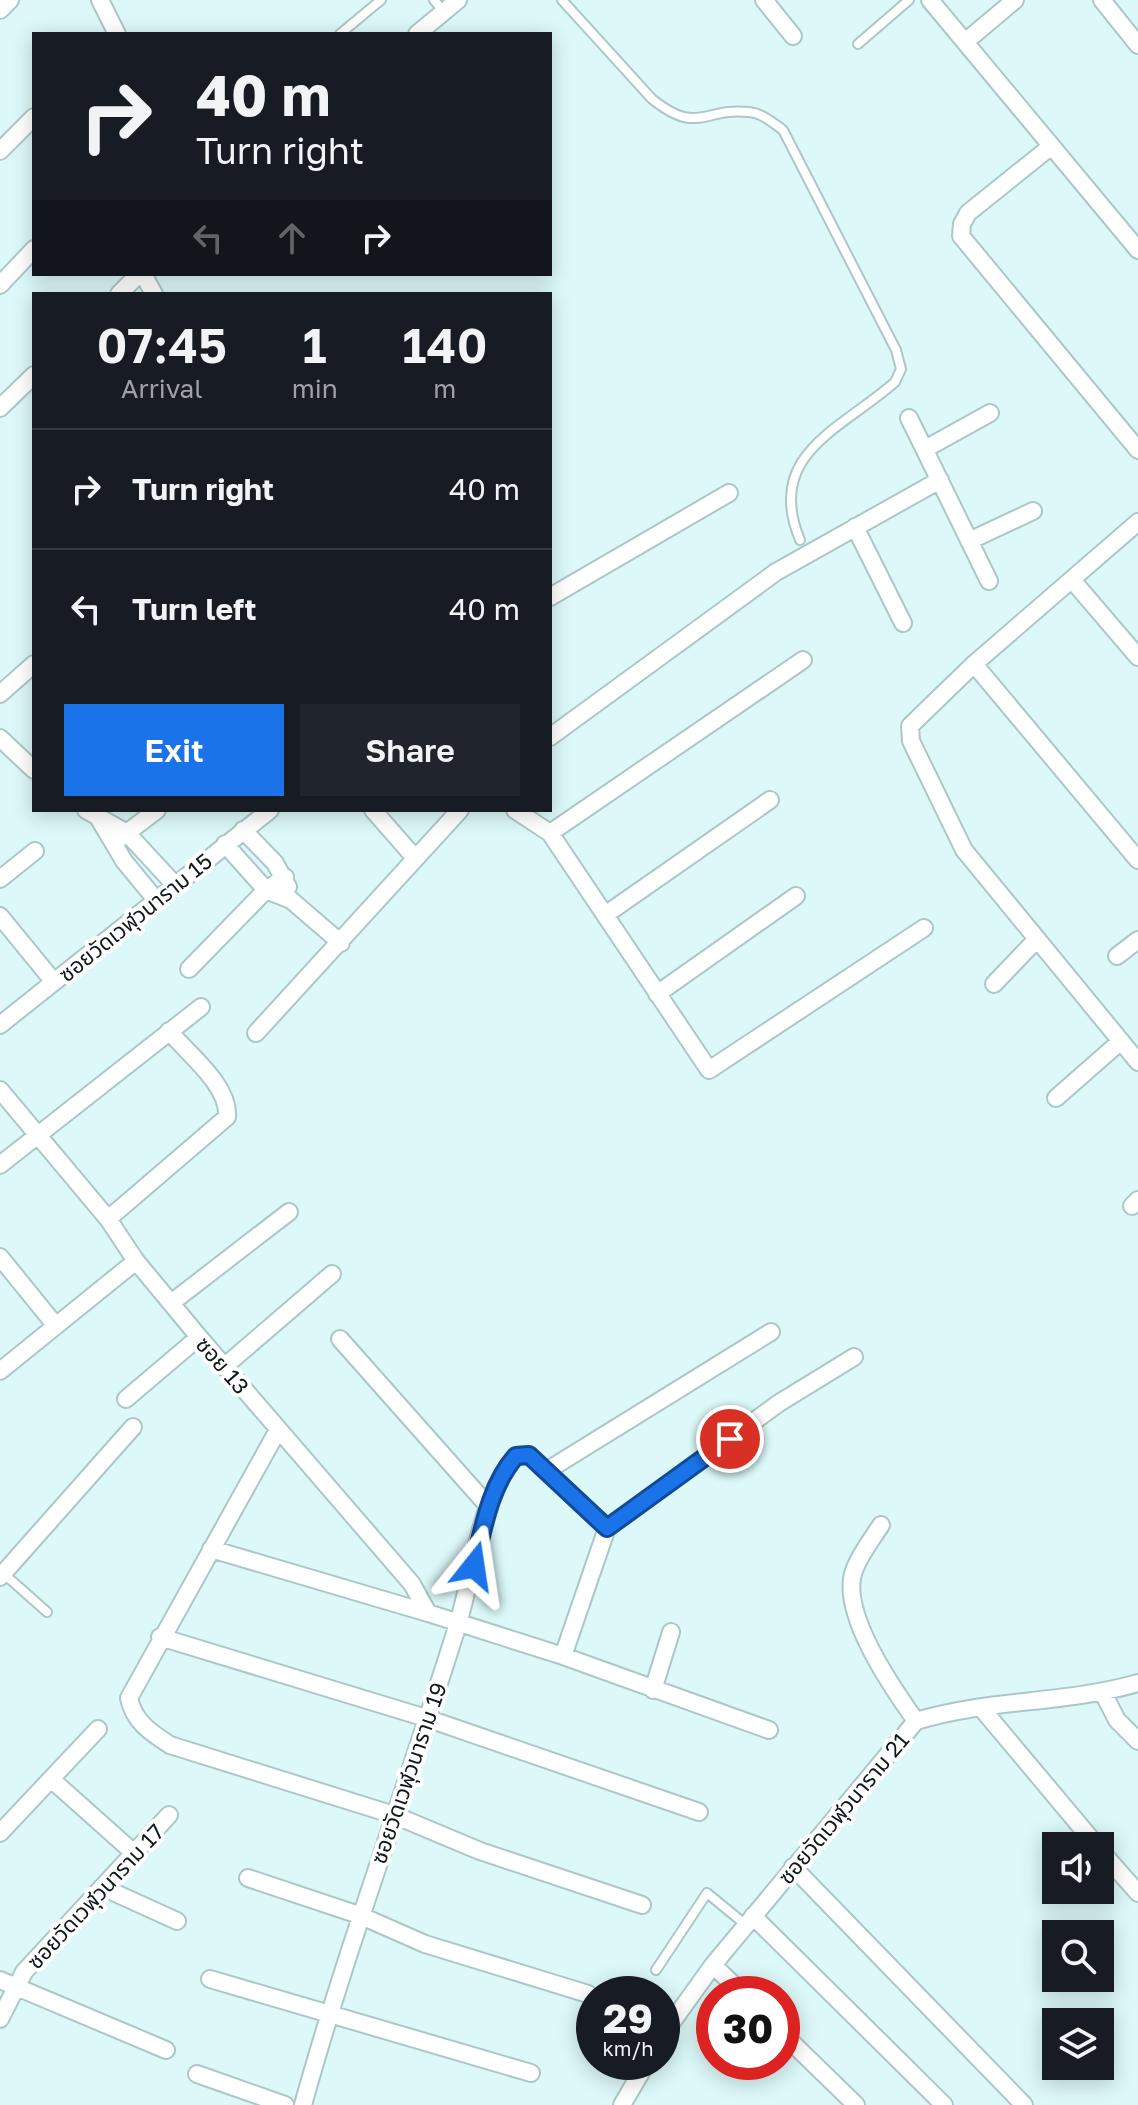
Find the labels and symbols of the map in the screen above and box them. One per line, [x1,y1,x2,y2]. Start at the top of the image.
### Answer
street label: ซอยวัดเวฬุวนาราม 15 [53,847,218,988]
street label: ซอย 13 [191,1331,255,1399]
pin [696,1405,764,1473]
position arrow [432,1524,516,1608]
street label: ซอยวัดเวฬุวนาราม 19 [364,1679,453,1868]
street label: ซอยวัดเวฬุวนาราม 21 [772,1727,915,1890]
street label: ซอยวัดเวฬุวนาราม 17 [21,1818,170,1975]
speed limit sign: 30 [696,1976,800,2080]

